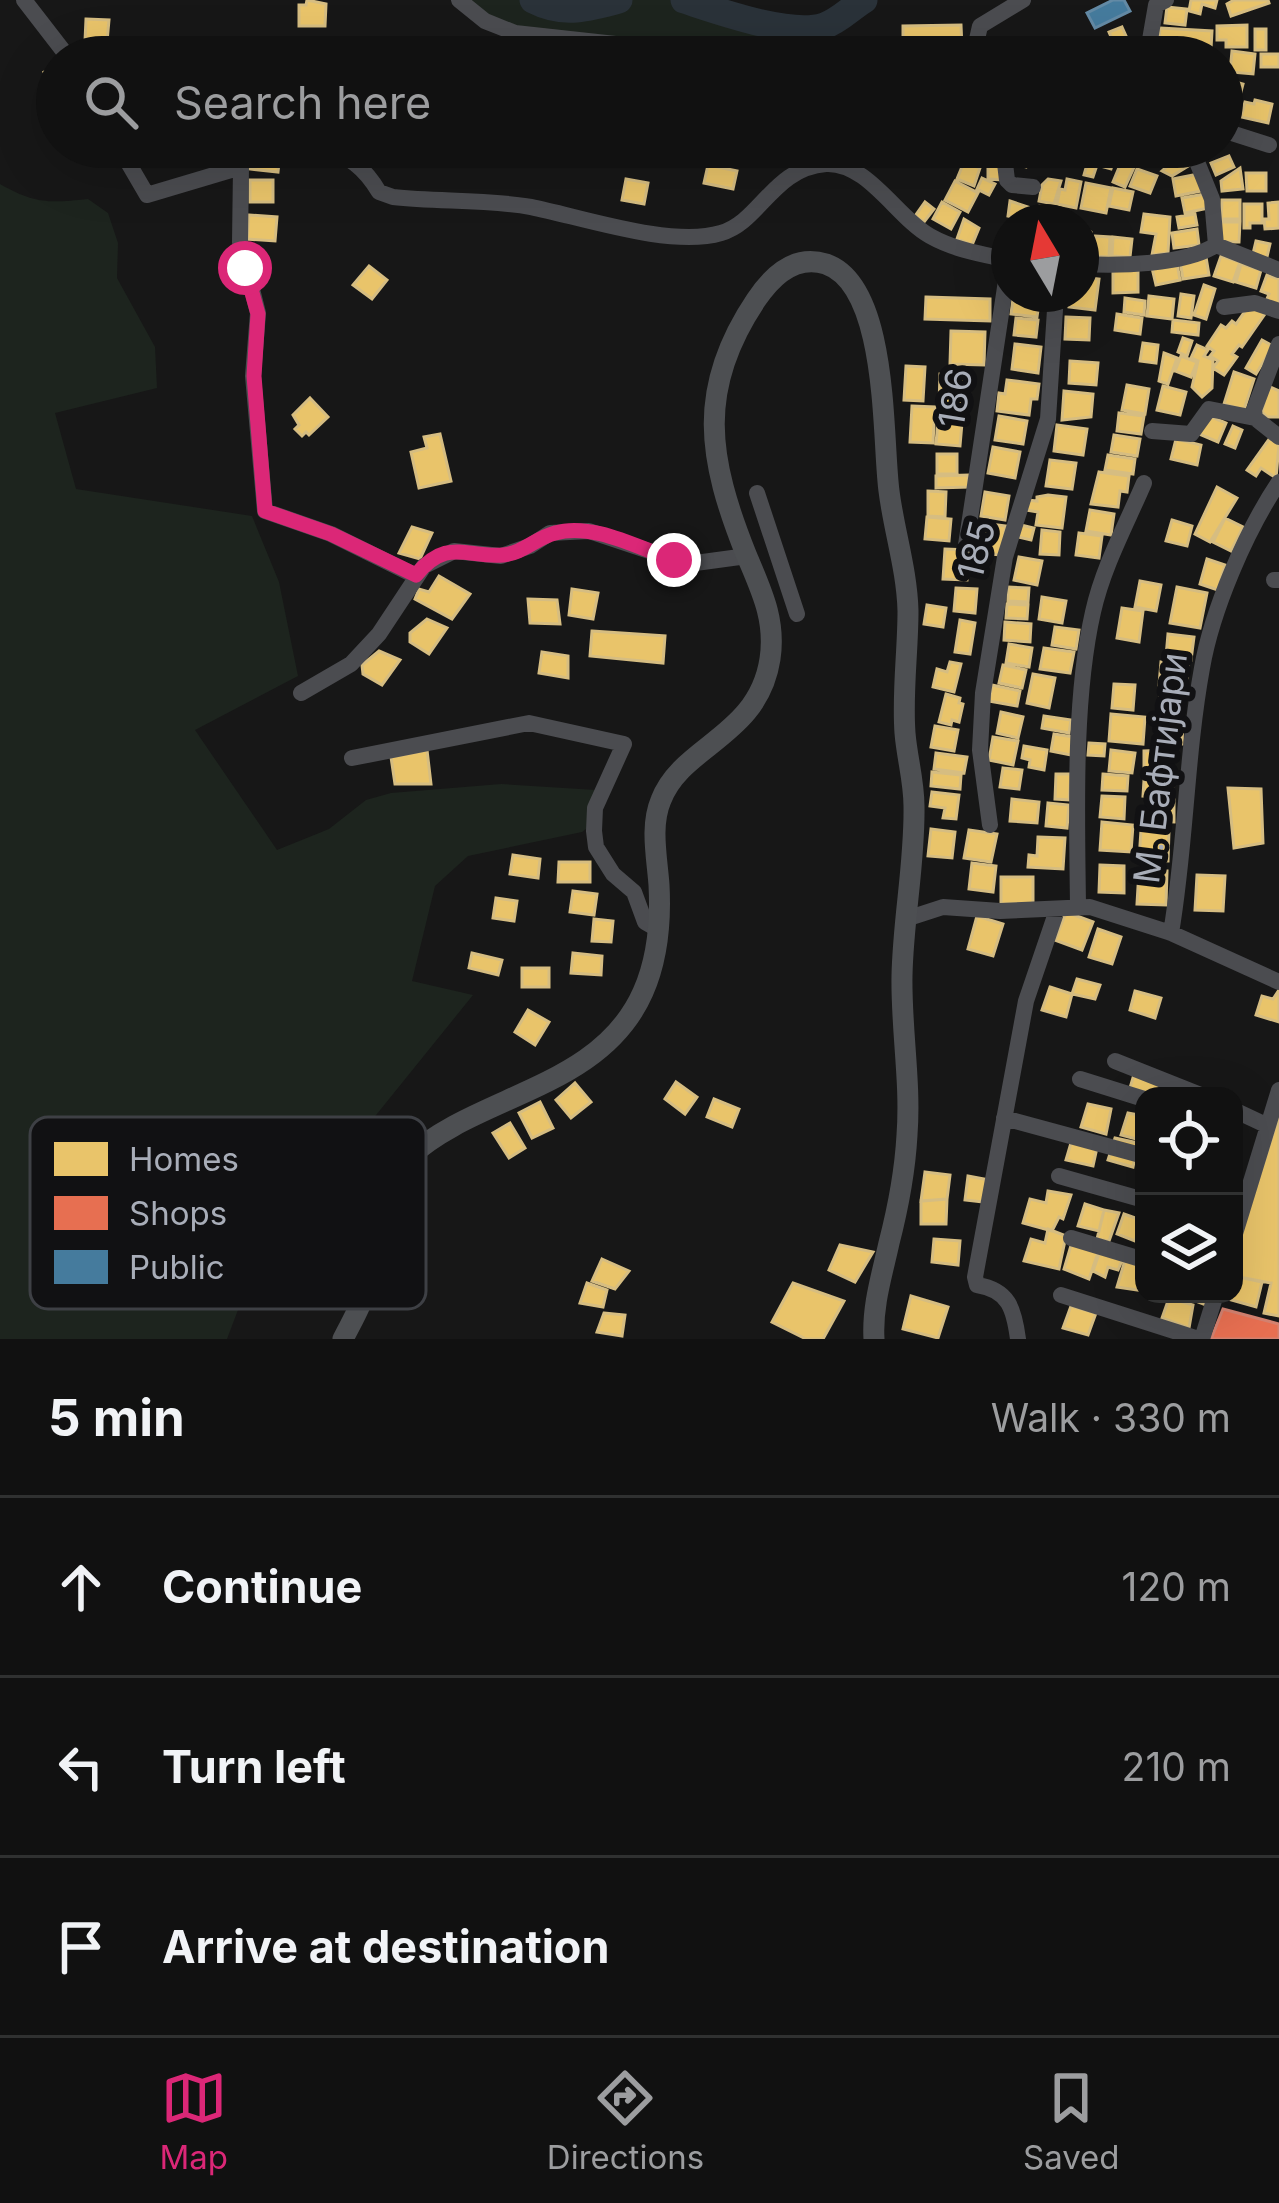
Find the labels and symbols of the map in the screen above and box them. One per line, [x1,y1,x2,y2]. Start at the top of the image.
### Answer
north arrow [991,204,1099,312]
route start [218,241,272,295]
street label: 186 [929,365,981,431]
street label: 185 [948,516,1004,584]
route end [647,533,701,587]
street label: М. Бафтијари [1124,650,1196,886]
legend [30,1117,426,1309]
text: Homes [129,1139,239,1179]
text: Shops [129,1193,227,1233]
text: Public [129,1247,225,1287]

